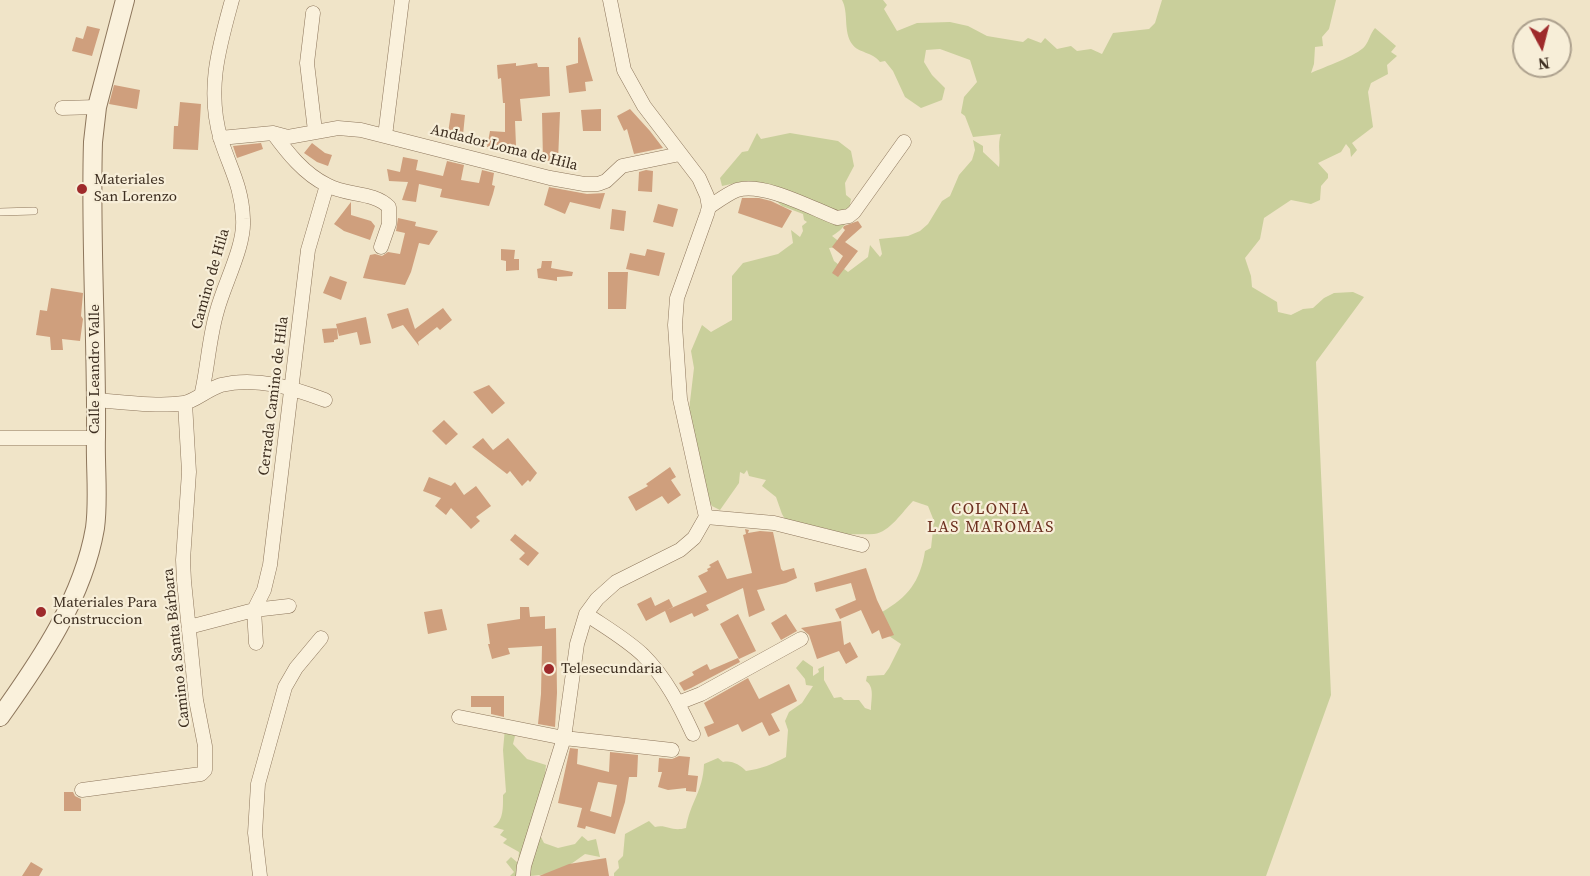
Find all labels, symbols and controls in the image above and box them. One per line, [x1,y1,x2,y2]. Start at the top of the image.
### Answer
north arrow [1512,18,1572,78]
text: N [1537,52,1551,76]
street label: Andador Loma de Hila [428,121,580,175]
place label: Materiales San Lorenzo [94,171,177,206]
marker: Materiales San Lorenzo [75,182,89,196]
street label: Camino de Hila [188,227,234,331]
street label: Calle Leandro Valle [86,304,104,434]
street label: Cerrada Camino de Hila [255,315,293,477]
district label: COLONIA LAS MAROMAS [927,500,1055,538]
street label: Camino a Santa Bárbara [160,567,194,729]
place label: Materiales Para Construccion [53,594,157,629]
marker: Materiales Para Construccion [34,605,48,619]
place label: Telesecundaria [561,660,662,678]
marker: Telesecundaria [542,662,556,676]

